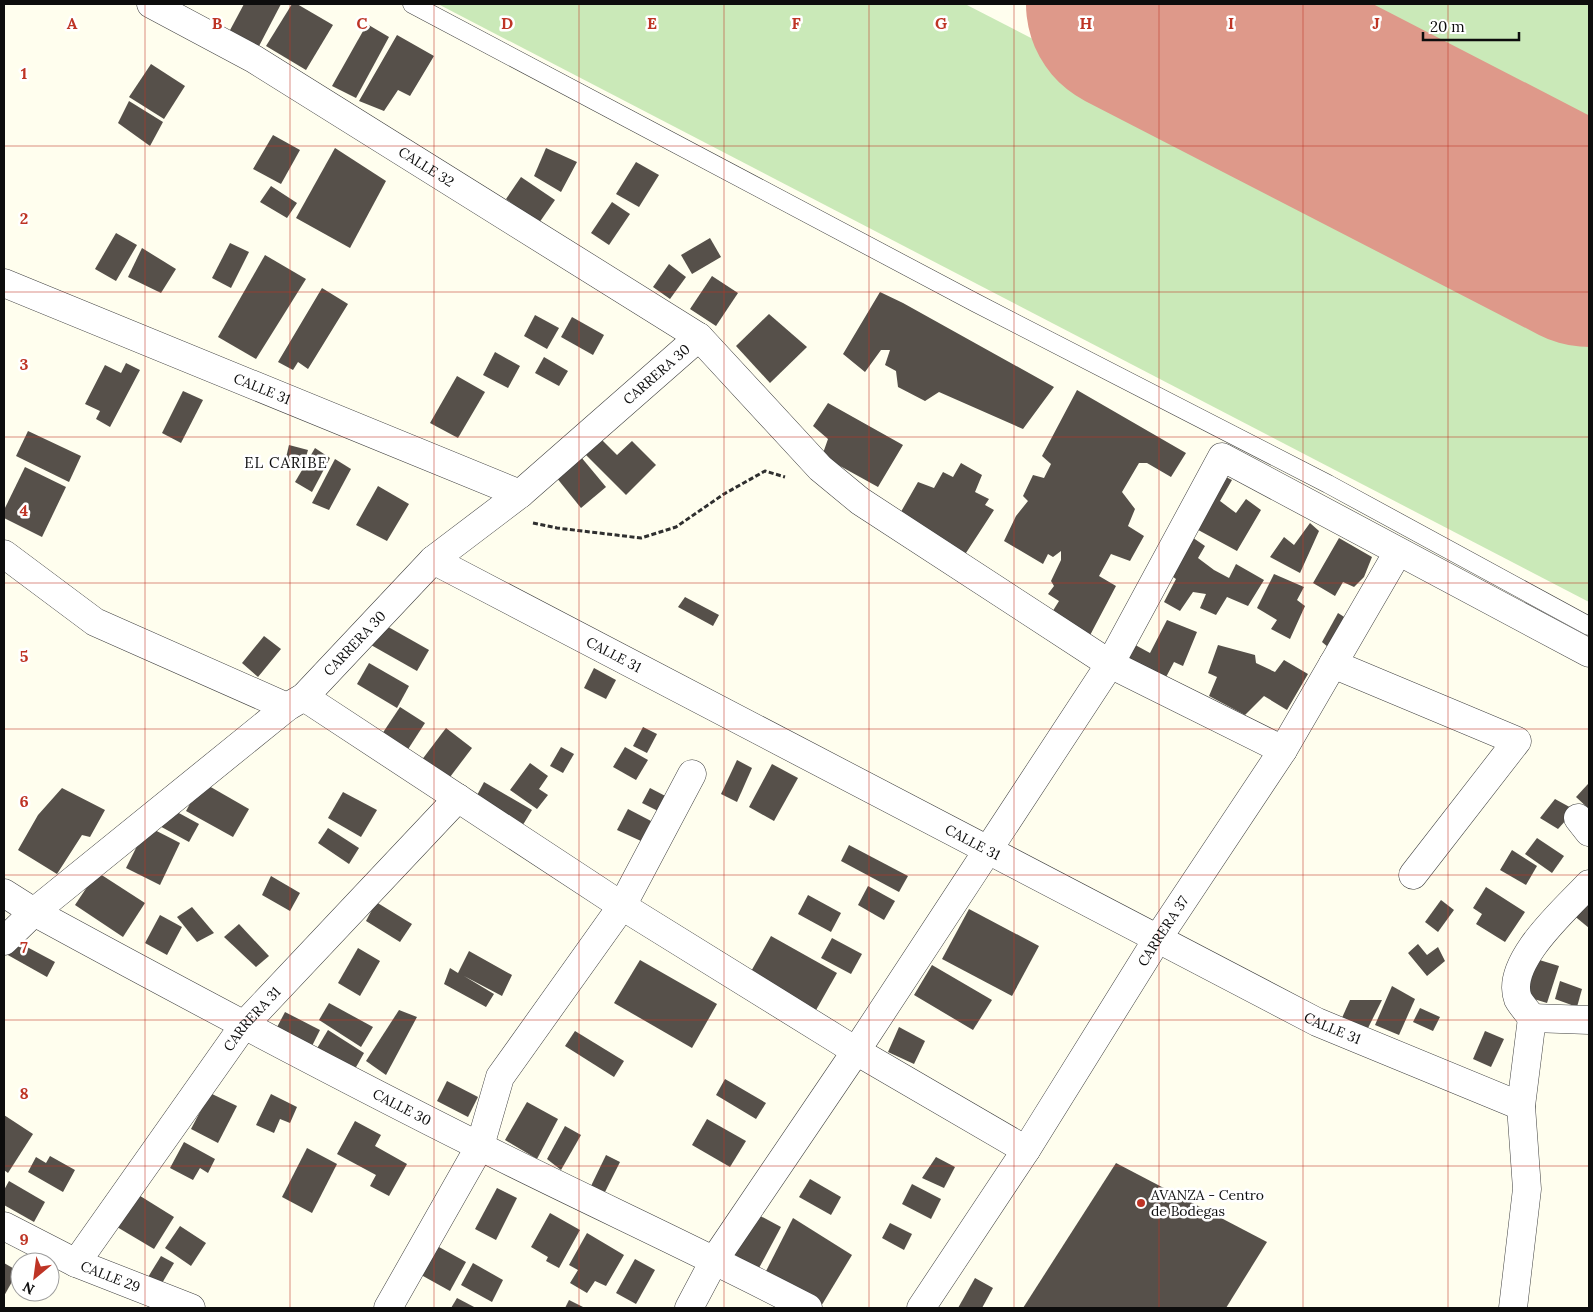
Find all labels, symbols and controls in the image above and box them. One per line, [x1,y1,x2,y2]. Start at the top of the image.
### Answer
scale bar [1423,10,1519,42]
text: A [67,13,78,33]
text: B [212,13,223,33]
text: C [356,13,368,33]
text: D [501,13,513,33]
text: E [647,13,657,33]
text: F [791,13,801,33]
text: G [935,13,947,33]
text: H [1080,13,1093,33]
text: I [1228,13,1234,33]
text: J [1372,13,1380,33]
text: 20 m [1430,17,1465,36]
text: 1 [21,63,27,83]
street label: CALLE 32 [395,143,458,191]
text: 2 [20,208,28,228]
street label: CARRERA 30 [619,340,694,408]
text: 3 [20,354,29,374]
street label: CALLE 31 [231,369,293,408]
district label: EL CARIBE [244,453,328,472]
text: 4 [20,500,29,520]
street label: CARRERA 30 [320,607,390,680]
street label: CALLE 31 [583,633,645,676]
text: 5 [20,646,29,666]
text: 6 [19,791,29,811]
street label: CALLE 31 [942,820,1003,864]
street label: CARRERA 37 [1134,892,1193,970]
text: 7 [20,937,28,957]
street label: CARRERA 31 [219,983,284,1055]
street label: CALLE 31 [1301,1008,1363,1048]
text: 8 [19,1083,29,1103]
street label: CALLE 30 [370,1085,434,1129]
place label: AVANZA - Centro de Bodegas [1150,1186,1264,1220]
marker: AVANZA - Centro de Bodegas [1135,1197,1147,1209]
text: 9 [19,1229,29,1249]
north arrow [10,1252,60,1302]
street label: CALLE 29 [78,1257,143,1296]
text: N [19,1278,38,1299]

